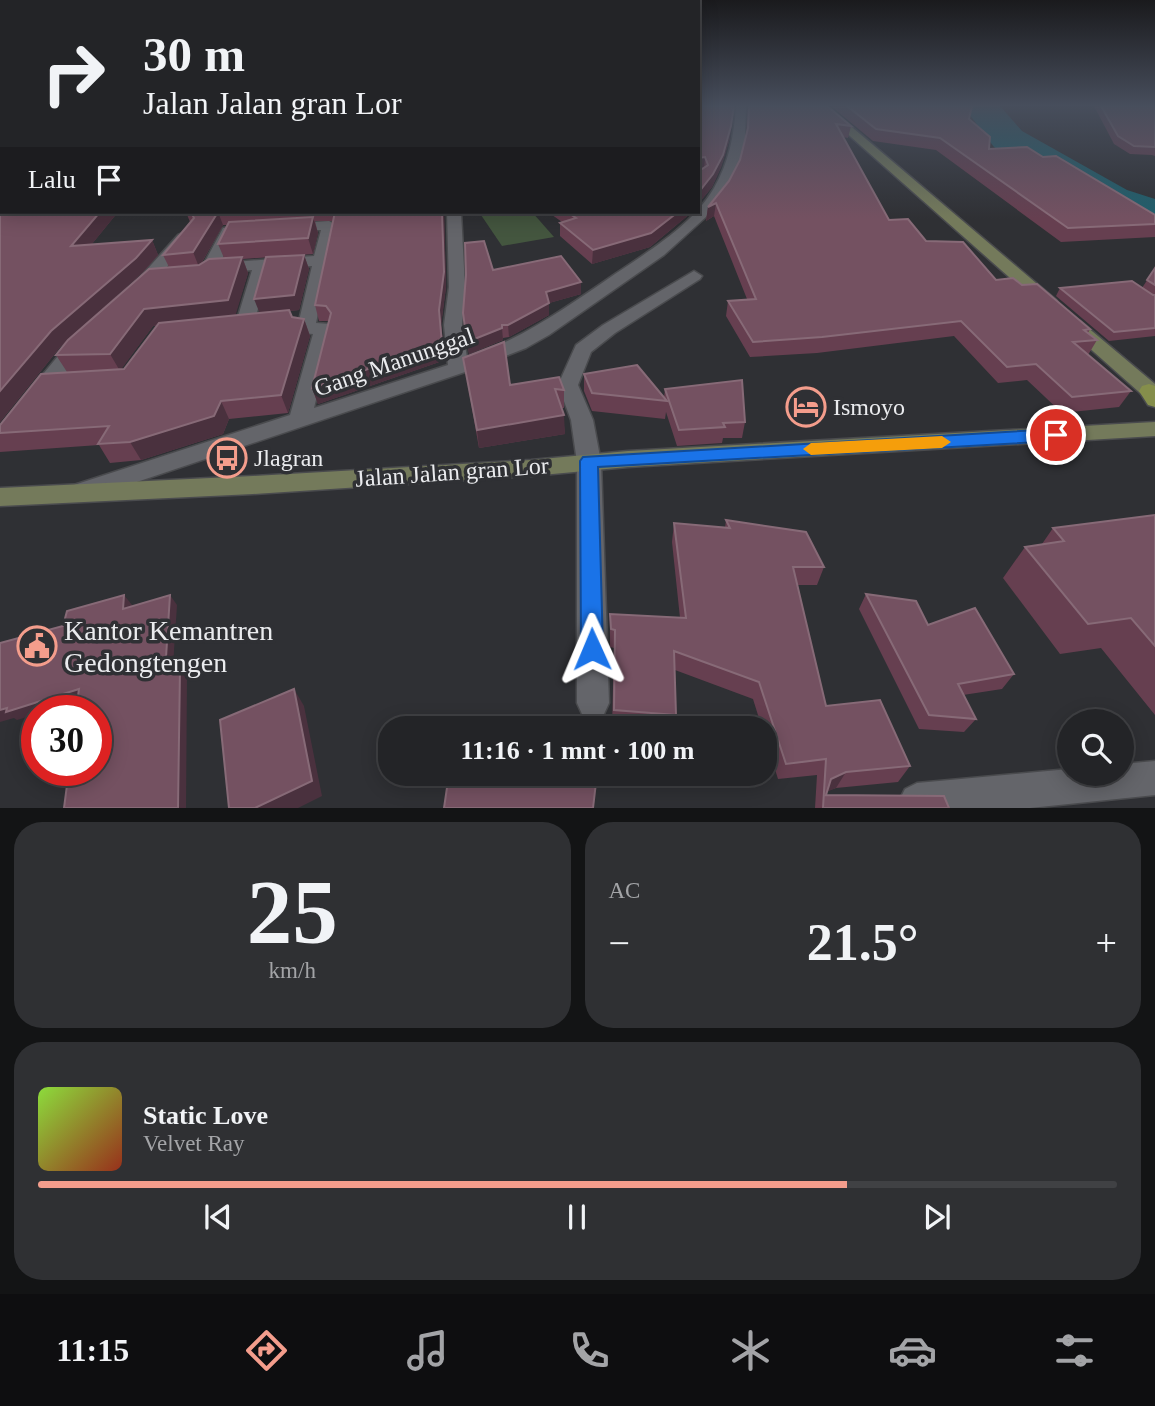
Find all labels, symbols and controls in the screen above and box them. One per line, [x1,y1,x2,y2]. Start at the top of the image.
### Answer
text: 30 m [143,27,245,82]
icon: right [28,28,119,119]
text: Jalan Jalan gran Lor [143,85,402,121]
icon: arrive [90,161,128,199]
text: Lalu [28,165,76,194]
street label: Gang Manunggal [311,322,478,402]
hotel icon: Ismoyo [785,386,827,428]
place label: Ismoyo [833,394,905,420]
pin [1026,405,1086,465]
icon: arrive [1037,416,1075,454]
bus stop icon: Jlagran [206,437,248,479]
place label: Jlagran [254,445,323,471]
street label: Jalan Jalan gran Lor [354,452,550,492]
position arrow [555,612,629,686]
place label: Kantor Kemantren Gedongtengen [64,615,273,678]
public building icon: Kantor Kemantren Gedongtengen [16,625,58,667]
speed limit sign: 30 [21,695,112,786]
map controls [1057,709,1134,786]
button: search [1057,709,1134,786]
text: 11:16 · 1 mnt · 100 m [461,736,695,765]
text: 25 [247,862,338,963]
text: AC [609,878,640,903]
text: 21.5° [807,914,919,971]
text: − [609,922,630,964]
text: + [1096,922,1117,964]
text: km/h [269,958,316,983]
text: Static Love [143,1101,268,1130]
text: Velvet Ray [143,1131,245,1156]
icon: previous [199,1198,237,1236]
icon: pause [558,1198,596,1236]
icon: next [918,1198,956,1236]
icon: directions [242,1326,291,1375]
icon: music [403,1326,452,1375]
icon: phone [565,1326,614,1375]
icon: climate [726,1326,775,1375]
icon: car [888,1326,937,1375]
icon: filters [1050,1326,1099,1375]
text: 11:15 [56,1332,129,1368]

